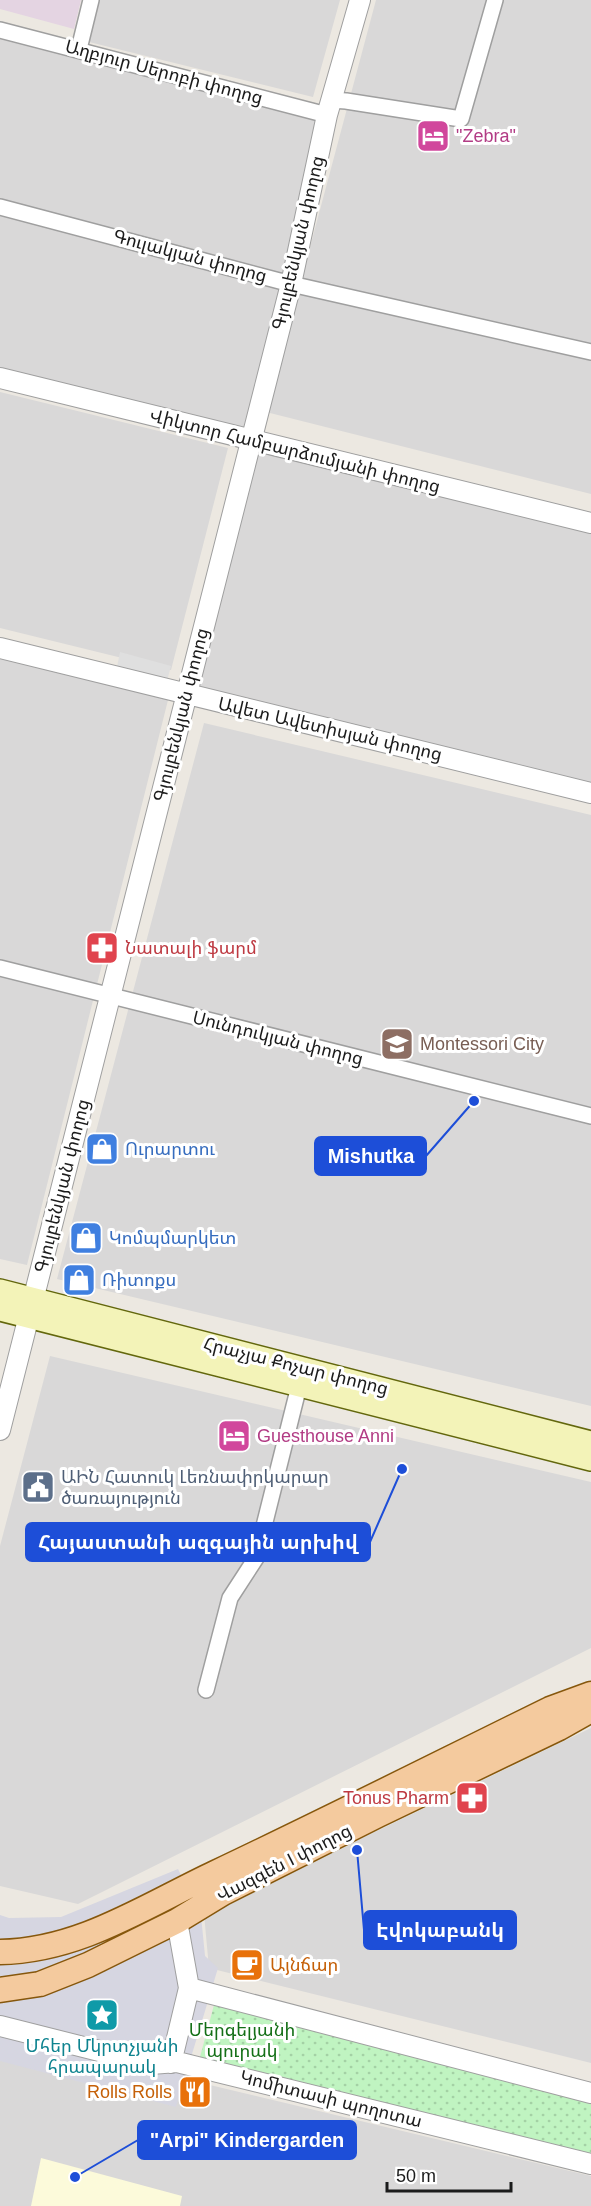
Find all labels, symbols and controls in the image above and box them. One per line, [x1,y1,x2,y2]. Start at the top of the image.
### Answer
street label: Աղբյուր Սերոբի փողոց [63,36,265,108]
hotel icon: "Zebra" [415,118,451,154]
place label: "Zebra" [456,126,516,146]
street label: Գյուլբենկյան փողոց [268,154,328,332]
street label: Գուլակյան փողոց [111,226,269,286]
street label: Վիկտոր Համբարձումյանի փողոց [148,405,442,497]
street label: Գյուլբենկյան փողոց [150,626,212,804]
street label: Ավետ Ավետիսյան փողոց [216,693,444,765]
pharmacy icon: Նատալի ֆարմ [84,930,120,966]
place label: Նատալի ֆարմ [125,938,257,958]
street label: Սունդուկյան փողոց [191,1007,365,1069]
school or university icon: Montessori City [379,1026,415,1062]
place label: Montessori City [420,1034,544,1054]
street label: Գյուլբենկյան փողոց [31,1097,93,1275]
shop icon: Ուրարտու [84,1131,120,1167]
callout: Mishutka [315,1137,426,1175]
place label: Ուրարտու [125,1139,215,1159]
text: Mishutka [328,1145,415,1167]
shop icon: Կոմպմարկետ [68,1220,104,1256]
place label: Կոմպմարկետ [109,1228,236,1248]
shop icon: Ռիտոքս [61,1262,97,1298]
place label: Ռիտոքս [102,1270,176,1290]
street label: Հրաչյա Քոչար փողոց [202,1333,390,1399]
hotel icon: Guesthouse Anni [216,1418,252,1454]
place label: Guesthouse Anni [257,1426,394,1446]
place label: ԱԻՆ Հատուկ Լեռնափրկարար ծառայություն [61,1467,329,1508]
public building icon: ԱԻՆ Հատուկ Լեռնափրկարար ծառայություն [20,1469,56,1505]
callout: Հայաստանի ազգային արխիվ [26,1523,370,1561]
text: Հայաստանի ազգային արխիվ [38,1531,359,1554]
pharmacy icon: Tonus Pharm [454,1780,490,1816]
place label: Tonus Pharm [343,1788,449,1808]
street label: Վազգեն I փողոց [213,1820,355,1906]
callout: Էվոկաբանկ [364,1911,516,1949]
text: Էվոկաբանկ [376,1919,504,1942]
cafe icon: Այնճար [229,1947,265,1983]
place label: Այնճար [270,1955,338,1975]
place icon: Մհեր Մկրտչյանի հրապարակ [84,1997,120,2033]
park label: Մերգելյանի պուրակ [189,2020,295,2061]
place label: Մհեր Մկրտչյանի հրապարակ [26,2036,178,2077]
street label: Կոմիտասի պողոտա [238,2067,424,2131]
restaurant icon: Rolls Rolls [177,2074,213,2110]
place label: Rolls Rolls [87,2082,172,2102]
callout: "Arpi" Kindergarden [138,2121,356,2159]
text: "Arpi" Kindergarden [150,2129,344,2151]
scale bar [387,2155,512,2193]
text: 50 m [396,2166,436,2186]

